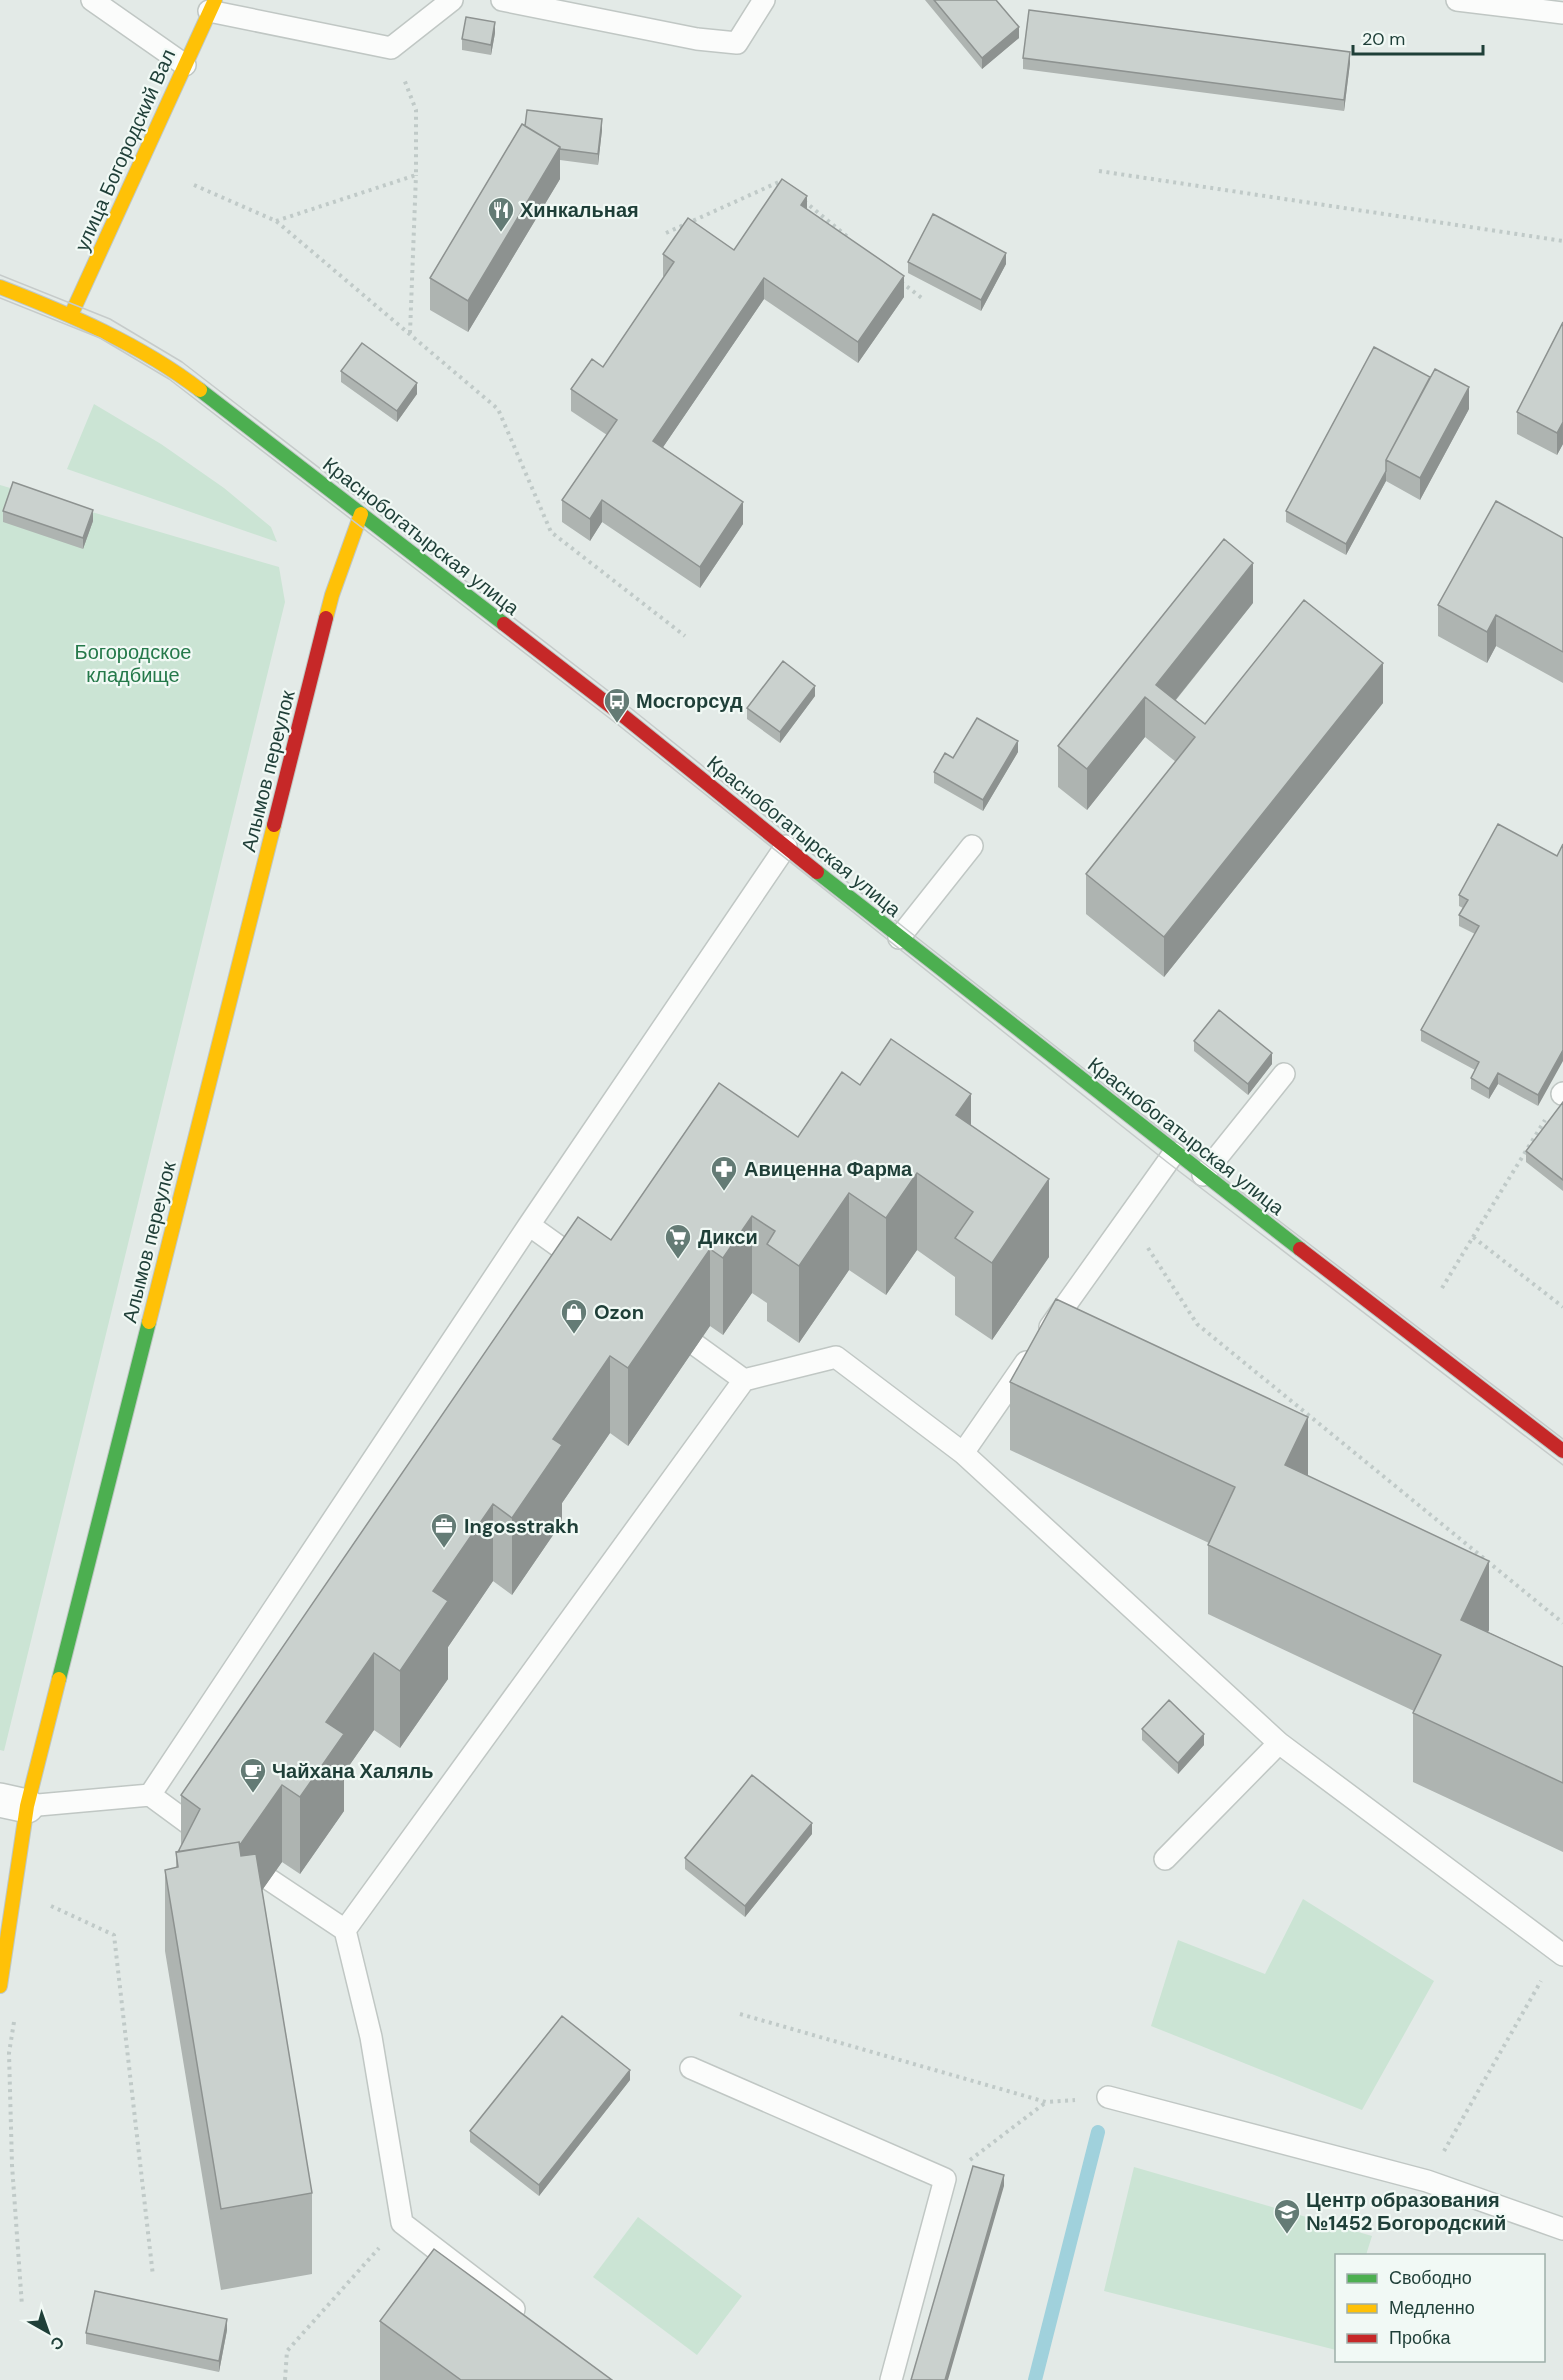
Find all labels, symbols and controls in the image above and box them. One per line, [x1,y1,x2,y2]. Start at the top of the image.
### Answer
scale bar [1353,18,1484,56]
text: 20 m [1362,27,1405,51]
street label: улица Богородский Вал [69,45,181,255]
restaurant icon: Хинкальная [486,195,516,233]
place label: Хинкальная [520,197,639,223]
street label: Краснобогатырская улица [318,451,525,621]
park label: Богородское кладбище [75,639,191,688]
bus stop icon: Мосгорсуд [602,686,632,724]
street label: Алымов переулок [235,687,301,854]
place label: Мосгорсуд [636,688,743,714]
street label: Краснобогатырская улица [702,750,907,923]
street label: Краснобогатырская улица [1083,1051,1290,1221]
pharmacy icon: Авиценна Фарма [709,1154,739,1192]
place label: Авиценна Фарма [744,1156,913,1182]
street label: Алымов переулок [116,1158,182,1325]
supermarket icon: Дикси [663,1222,693,1260]
place label: Дикси [698,1224,758,1250]
shop icon: Ozon [559,1297,589,1335]
place label: Ozon [594,1299,644,1325]
office icon: Ingosstrakh [429,1511,459,1549]
place label: Ingosstrakh [464,1513,579,1539]
cafe icon: Чайхана Халяль [238,1756,268,1794]
place label: Чайхана Халяль [272,1758,433,1784]
place label: Центр образования №1452 Богородский [1306,2187,1506,2236]
school or university icon: Центр образования №1452 Богородский [1272,2197,1302,2235]
legend [1335,2254,1545,2362]
text: Свободно [1389,2266,1472,2290]
text: Медленно [1389,2296,1475,2320]
north arrow [18,2302,78,2362]
text: Пробка [1389,2326,1452,2350]
text: С [46,2331,68,2355]

